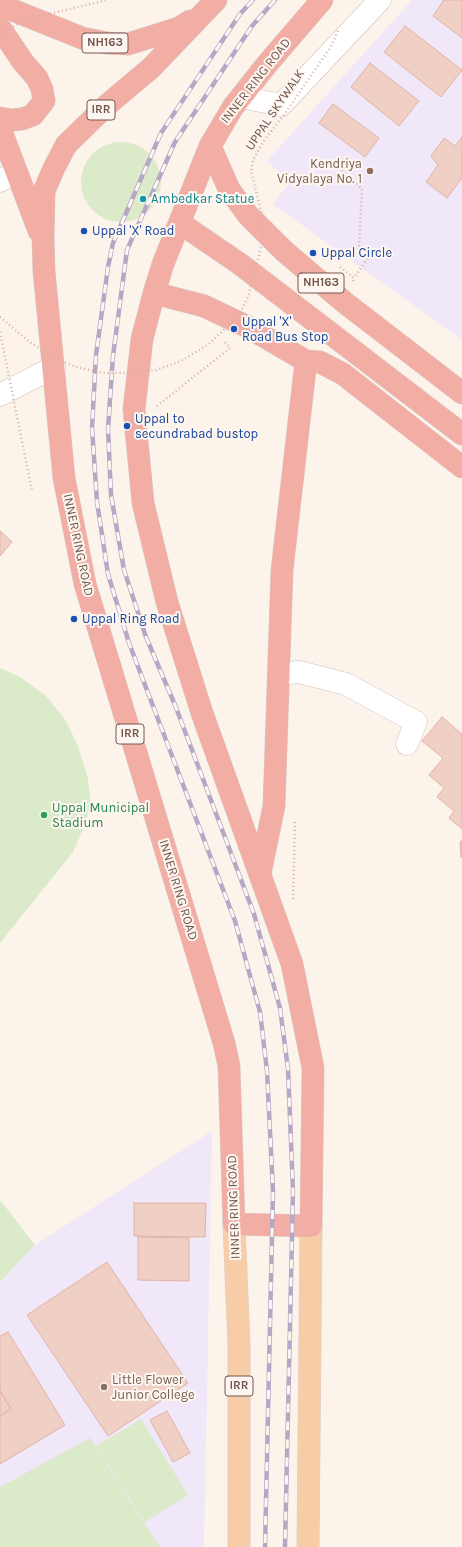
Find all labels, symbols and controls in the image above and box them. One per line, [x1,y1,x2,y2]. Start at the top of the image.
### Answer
road number: NH163 [82,33,128,53]
street label: INNER RING ROAD [218,35,294,127]
street label: UPPAL SKYWALK [242,66,308,154]
road number: IRR [87,100,115,120]
place label: Kendriya Vidyalaya No. 1 [277,156,362,187]
marker: Kendriya Vidyalaya No. 1 [365,166,375,176]
place label: Ambedkar Statue [151,191,254,207]
marker: Ambedkar Statue [138,194,148,204]
place label: Uppal 'X' Road [92,223,174,239]
marker: Uppal 'X' Road [79,226,89,236]
place label: Uppal Circle [321,245,392,261]
marker: Uppal Circle [308,248,318,258]
road number: NH163 [298,273,344,293]
place label: Uppal 'X' Road Bus Stop [242,314,328,345]
marker: Uppal 'X' Road Bus Stop [229,324,239,334]
place label: Uppal to secundrabad bustop [135,411,258,442]
marker: Uppal to secundrabad bustop [122,421,132,431]
street label: INNER RING ROAD [60,492,96,598]
place label: Uppal Ring Road [82,611,180,627]
marker: Uppal Ring Road [69,614,79,624]
road number: IRR [116,724,144,744]
place label: Uppal Municipal Stadium [52,800,149,831]
marker: Uppal Municipal Stadium [39,810,49,820]
street label: INNER RING ROAD [155,838,201,942]
street label: INNER RING ROAD [224,1155,244,1259]
place label: Little Flower Junior College [112,1372,195,1403]
road number: IRR [225,1376,253,1396]
marker: Little Flower Junior College [99,1382,109,1392]

